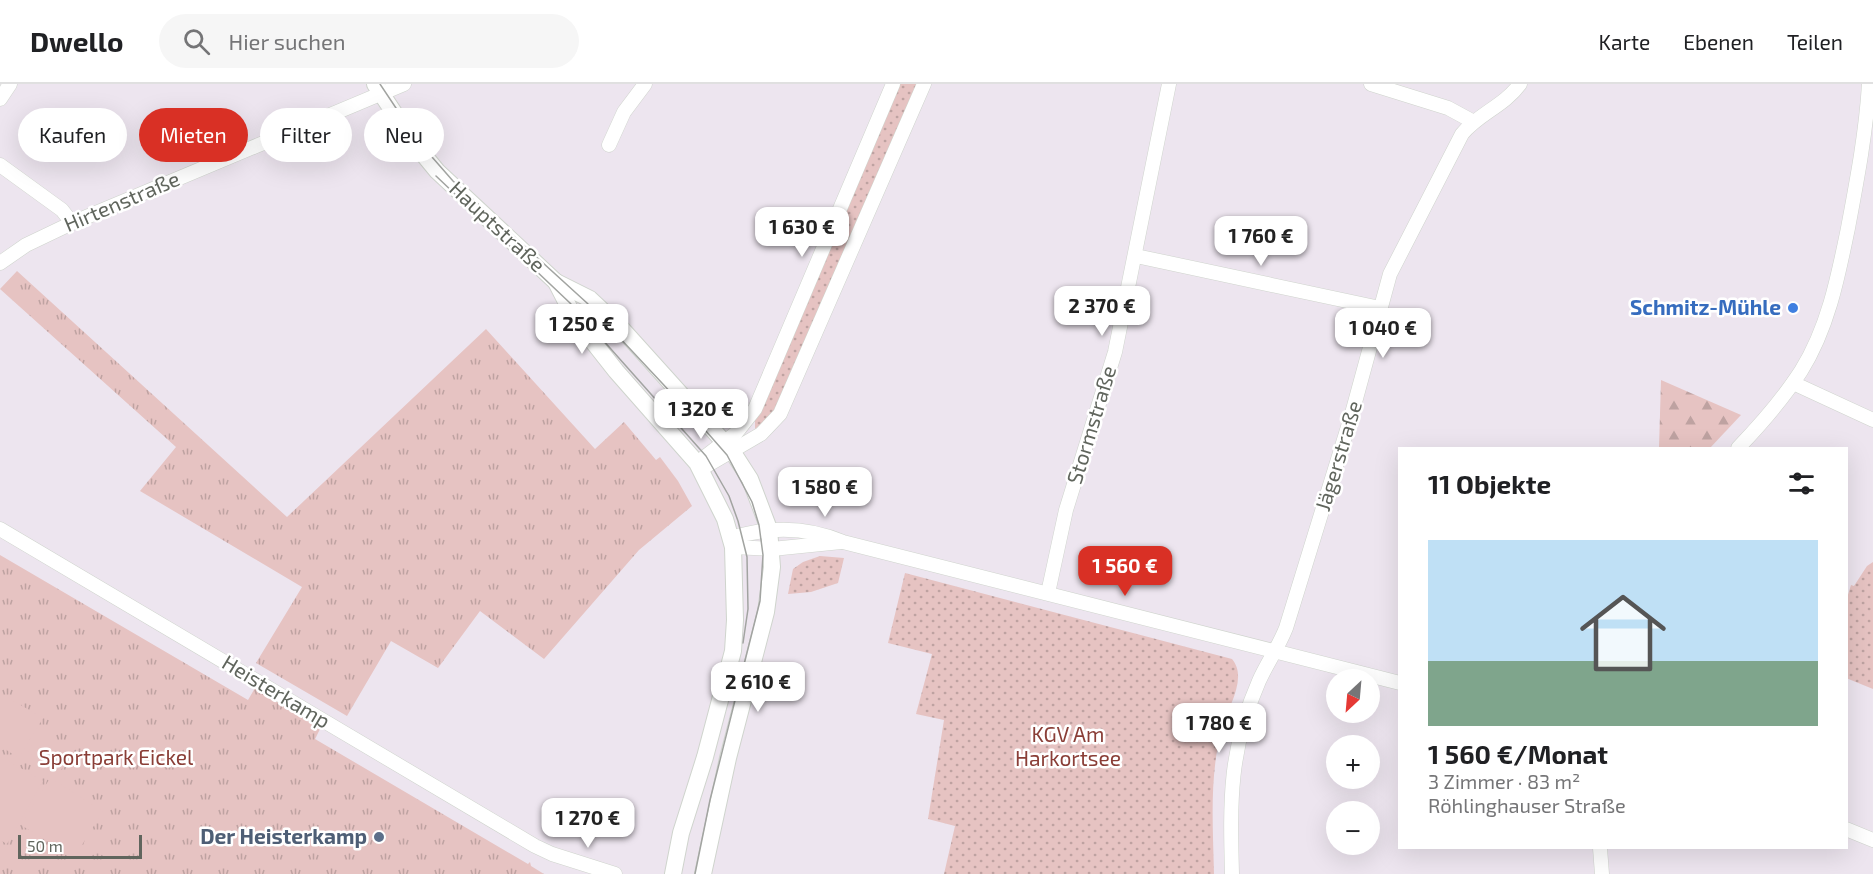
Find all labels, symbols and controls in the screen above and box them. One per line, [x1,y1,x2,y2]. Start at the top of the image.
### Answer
search box [159,14,579,68]
text: Dwello [30,24,123,58]
icon: search [180,25,213,58]
text: Hier suchen [228,28,346,54]
text: Karte [1599,29,1650,54]
text: Ebenen [1683,29,1754,54]
text: Teilen [1787,29,1843,54]
chip: Kaufen [18,108,127,162]
chip: Mieten [139,108,248,162]
chip: Filter [260,108,352,162]
chip: Neu [364,108,444,162]
street label: Hirtenstraße [60,165,183,236]
street label: Hauptstraße [445,175,551,277]
pin: 1 630 € [747,207,857,258]
text: 1 630 € [769,214,835,238]
pin: 1 760 € [1206,216,1316,267]
text: 1 760 € [1228,223,1294,247]
pin: 2 370 € [1047,286,1157,337]
text: 2 370 € [1068,293,1136,317]
place label: Schmitz-Mühle [1630,294,1781,319]
marker: Schmitz-Mühle [1786,301,1800,315]
pin: 1 250 € [527,304,637,355]
pin: 1 040 € [1328,308,1438,359]
text: 1 250 € [549,311,615,335]
text: 1 040 € [1349,315,1417,339]
street label: Stormstraße [1061,362,1120,487]
pin: 1 320 € [646,389,756,440]
text: 1 320 € [668,396,734,420]
street label: Jägerstraße [1309,397,1366,514]
pin: 1 580 € [770,467,880,518]
icon: filters [1785,467,1818,500]
text: 11 Objekte [1428,468,1551,499]
text: 1 580 € [792,474,858,498]
pin: 1 560 € [1070,546,1180,597]
text: 1 560 € [1092,553,1158,577]
icon: home [1569,579,1677,687]
street label: Heisterkamp [218,649,335,733]
pin: 2 610 € [703,662,813,713]
text: 2 610 € [725,669,791,693]
north arrow [1326,669,1380,723]
map controls [1326,669,1380,855]
pin: 1 780 € [1164,703,1274,754]
text: 1 780 € [1186,710,1252,734]
park label: KGV Am Harkortsee [1015,721,1121,770]
button: + [1326,735,1380,789]
text: 1 560 €/Monat [1428,738,1608,769]
park label: Sportpark Eickel [39,744,194,769]
text: 3 Zimmer · 83 m² [1428,769,1580,793]
text: Röhlinghauser Straße [1428,793,1626,817]
pin: 1 270 € [533,798,643,849]
button: − [1326,801,1380,855]
text: 1 270 € [556,805,620,829]
place label: Der Heisterkamp [200,823,367,848]
marker: Der Heisterkamp [372,830,386,844]
scale bar [18,832,142,860]
text: 50 m [27,836,63,855]

